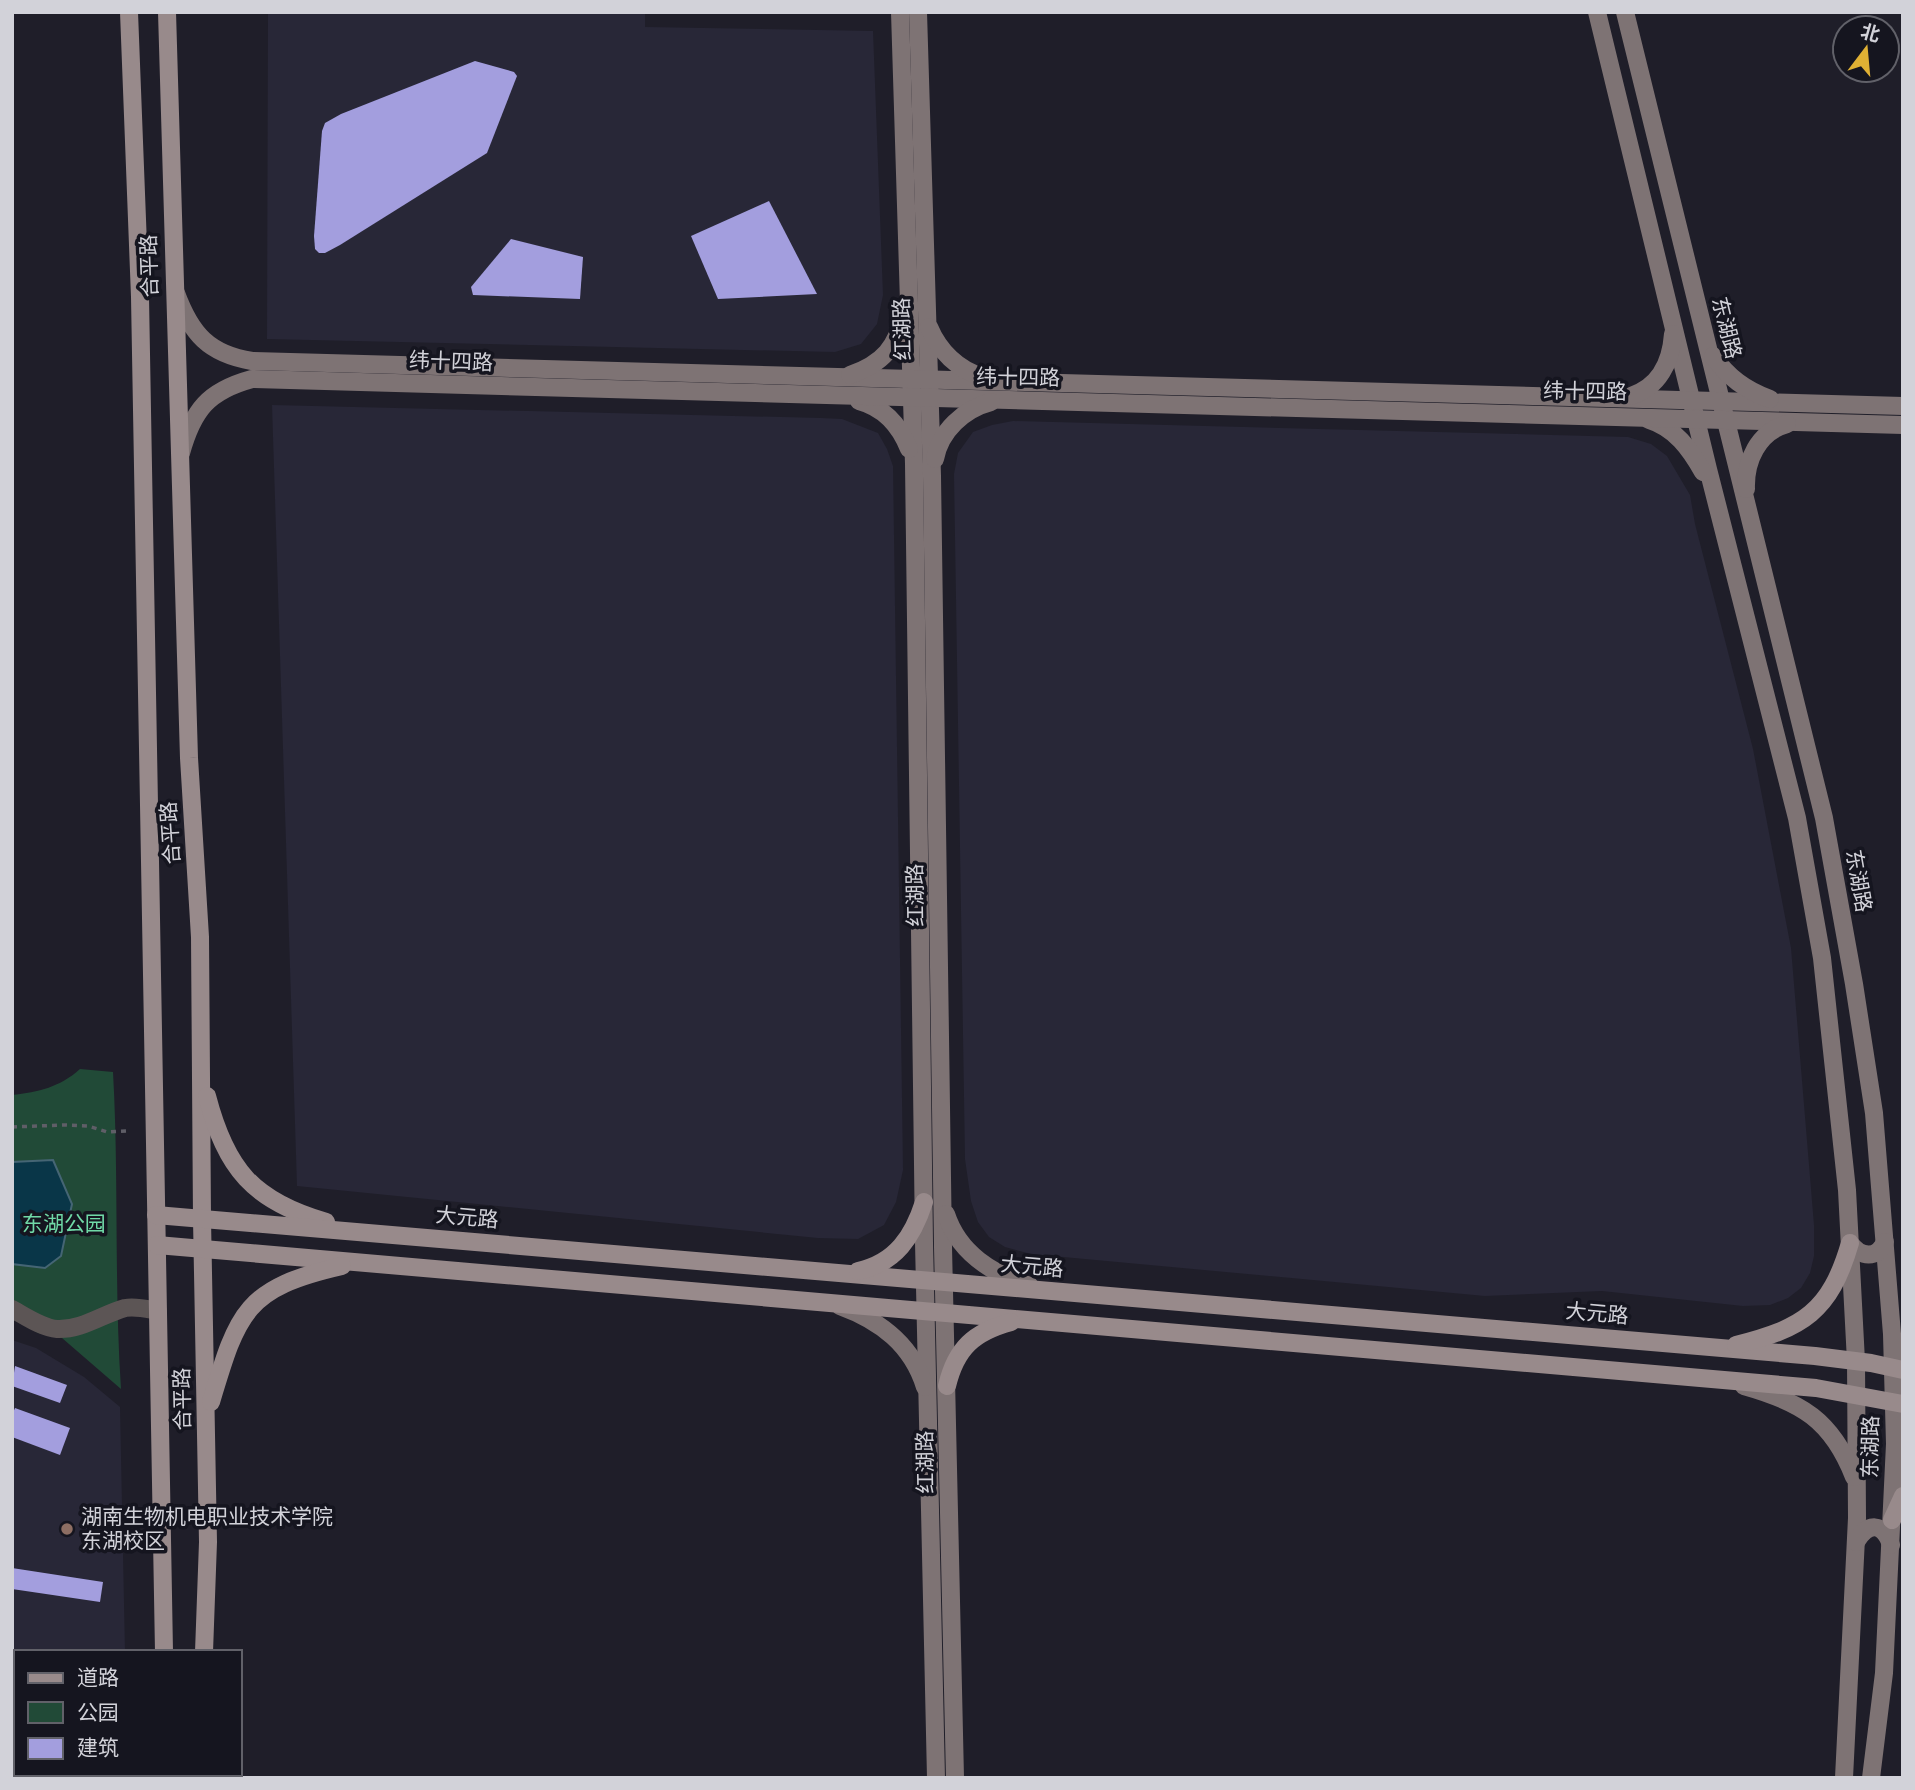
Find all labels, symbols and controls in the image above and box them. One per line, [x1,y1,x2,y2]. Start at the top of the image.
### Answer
north arrow [1831,14,1901,84]
text: 北 [1858,20,1883,48]
street label: 合平路 [136,234,164,298]
street label: 东湖路 [1706,294,1746,362]
street label: 红湖路 [889,297,917,361]
street label: 纬十四路 [409,348,493,376]
street label: 纬十四路 [976,365,1060,391]
street label: 纬十四路 [1543,379,1627,405]
street label: 合平路 [156,801,186,865]
street label: 东湖路 [1840,848,1876,914]
street label: 红湖路 [903,863,929,927]
street label: 大元路 [435,1203,499,1233]
park label: 东湖公园 [22,1212,106,1237]
street label: 大元路 [1000,1252,1064,1282]
street label: 大元路 [1565,1299,1629,1329]
street label: 合平路 [170,1367,196,1431]
street label: 东湖路 [1858,1415,1884,1479]
street label: 红湖路 [913,1430,939,1494]
place label: 湖南生物机电职业技术学院 东湖校区 [81,1505,333,1554]
marker: 湖南生物机电职业技术学院 东湖校区 [59,1521,75,1537]
legend [14,1650,242,1776]
text: 道路 [77,1666,119,1691]
text: 公园 [77,1701,119,1726]
text: 建筑 [77,1736,119,1761]

